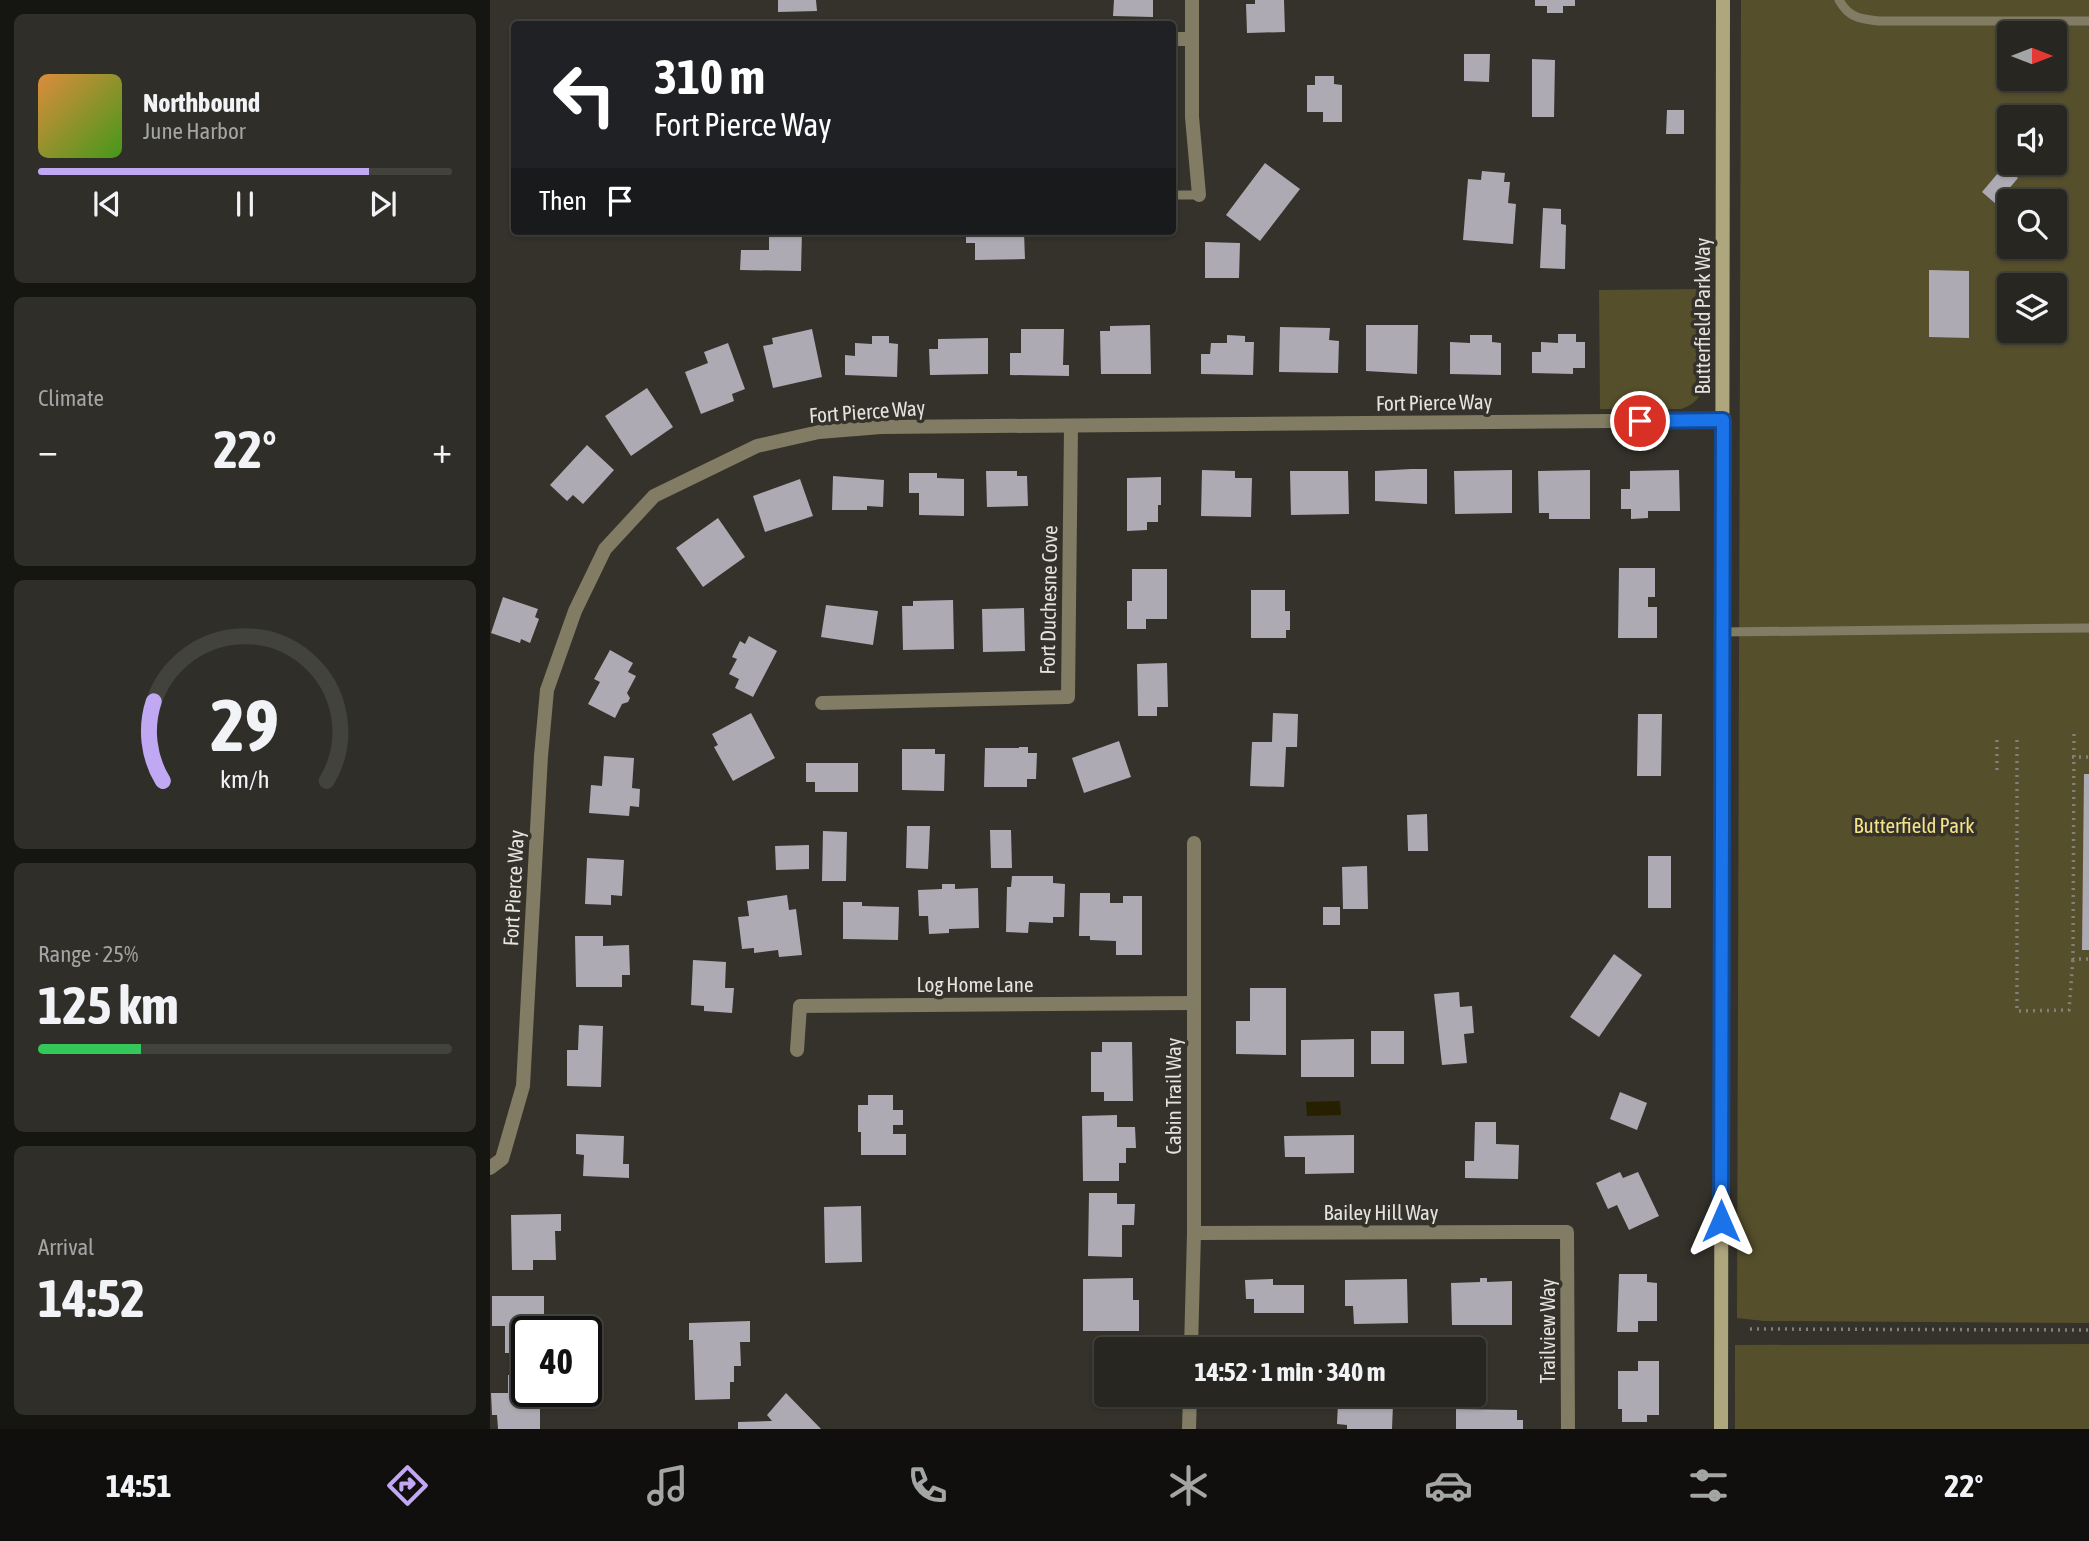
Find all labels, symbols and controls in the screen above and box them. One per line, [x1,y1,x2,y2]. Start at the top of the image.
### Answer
north arrow [1997,21,2067,91]
map controls [1997,21,2067,343]
text: 310 m [654,48,765,104]
icon: left [539,49,630,140]
text: Northbound [143,88,260,118]
button: sound [1997,105,2067,175]
text: Fort Pierce Way [654,106,831,143]
text: June Harbor [143,118,246,144]
icon: arrive [601,182,639,220]
icon: previous [88,185,126,223]
icon: pause [226,185,264,223]
icon: next [364,185,402,223]
text: Then [539,186,587,216]
button: search [1997,189,2067,259]
street label: Butterfield Park Way [1690,237,1714,394]
button: layers [1997,273,2067,343]
text: Climate [38,385,104,411]
street label: Fort Pierce Way [1376,389,1493,415]
pin [1610,391,1670,451]
street label: Fort Pierce Way [808,395,926,427]
icon: arrive [1621,402,1659,440]
text: 22° [213,419,277,479]
text: − [38,428,58,471]
text: + [432,428,452,471]
street label: Fort Duchesne Cove [1035,525,1061,675]
text: 29 [211,683,279,766]
text: km/h [220,764,270,792]
park label: Butterfield Park [1854,813,1974,837]
street label: Fort Pierce Way [498,829,528,947]
text: Range · 25% [38,941,138,967]
street label: Log Home Lane [916,972,1034,996]
text: 125 km [38,975,179,1035]
street label: Cabin Trail Way [1161,1037,1185,1154]
position arrow [1684,1184,1758,1258]
street label: Bailey Hill Way [1324,1200,1439,1224]
text: Arrival [38,1234,94,1260]
text: 14:52 [38,1268,145,1328]
street label: Trailview Way [1535,1278,1559,1383]
speed limit sign: 40 [511,1316,602,1407]
text: 14:52 · 1 min · 340 m [1195,1357,1385,1387]
icon: directions [383,1461,432,1510]
icon: music [643,1461,692,1510]
icon: phone [903,1461,952,1510]
icon: climate [1164,1461,1213,1510]
icon: car [1424,1461,1473,1510]
icon: filters [1684,1461,1733,1510]
text: 14:51 [106,1467,171,1504]
text: 22° [1944,1467,1983,1504]

